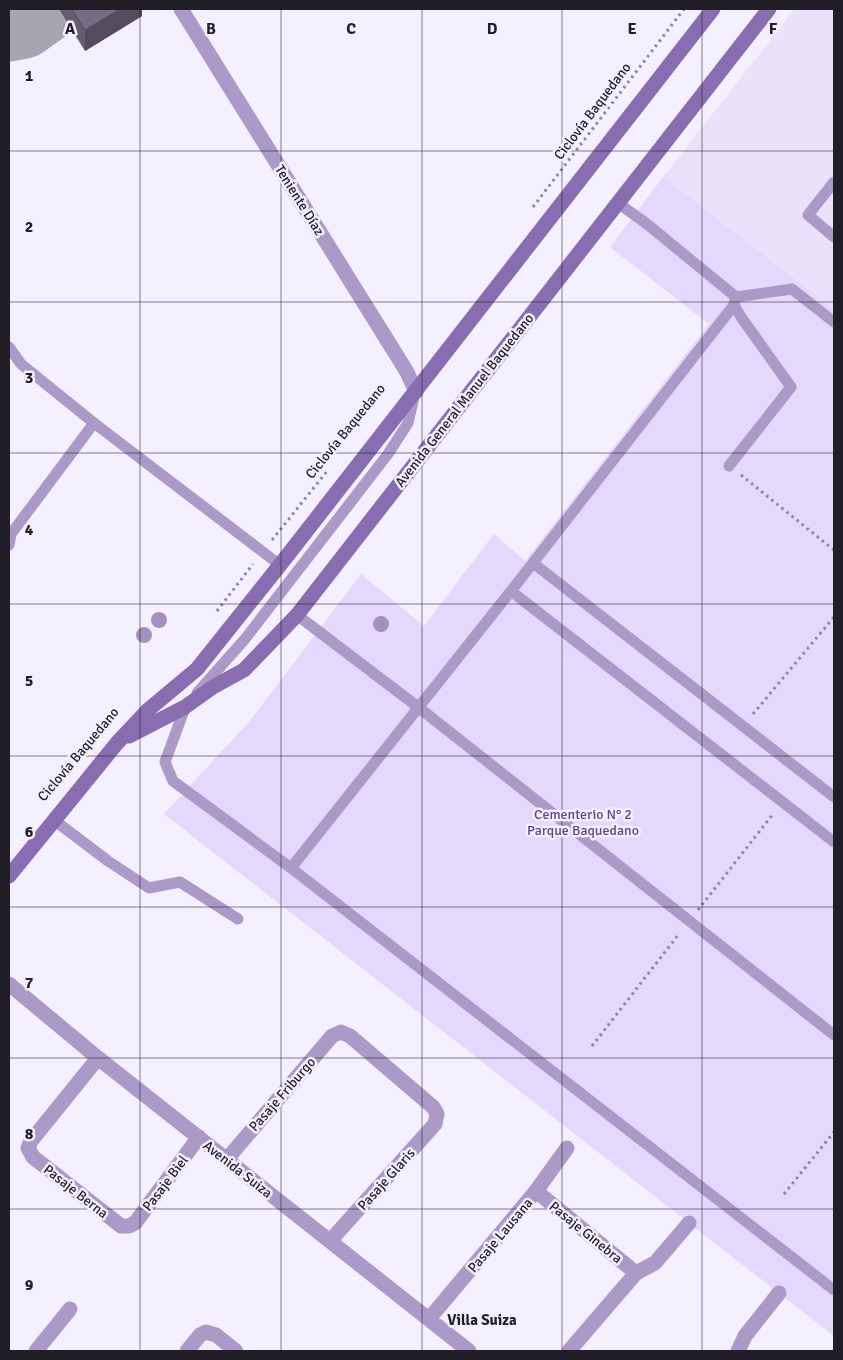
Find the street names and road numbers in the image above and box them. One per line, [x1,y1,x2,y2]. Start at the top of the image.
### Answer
street label: Ciclovía Baquedano [550,59,634,163]
street label: Teniente Díaz [271,162,328,239]
street label: Avenida General Manuel Baquedano [391,310,537,490]
street label: Ciclovía Baquedano [302,380,389,482]
street label: Ciclovía Baquedano [34,704,123,805]
street label: Pasaje Friburgo [245,1054,319,1135]
street label: Avenida Suiza [200,1137,276,1202]
street label: Pasaje Glaris [354,1145,419,1214]
street label: Pasaje Biel [139,1152,192,1215]
street label: Pasaje Berna [40,1161,111,1222]
street label: Pasaje Lausana [464,1195,536,1276]
street label: Pasaje Ginebra [546,1198,626,1267]

